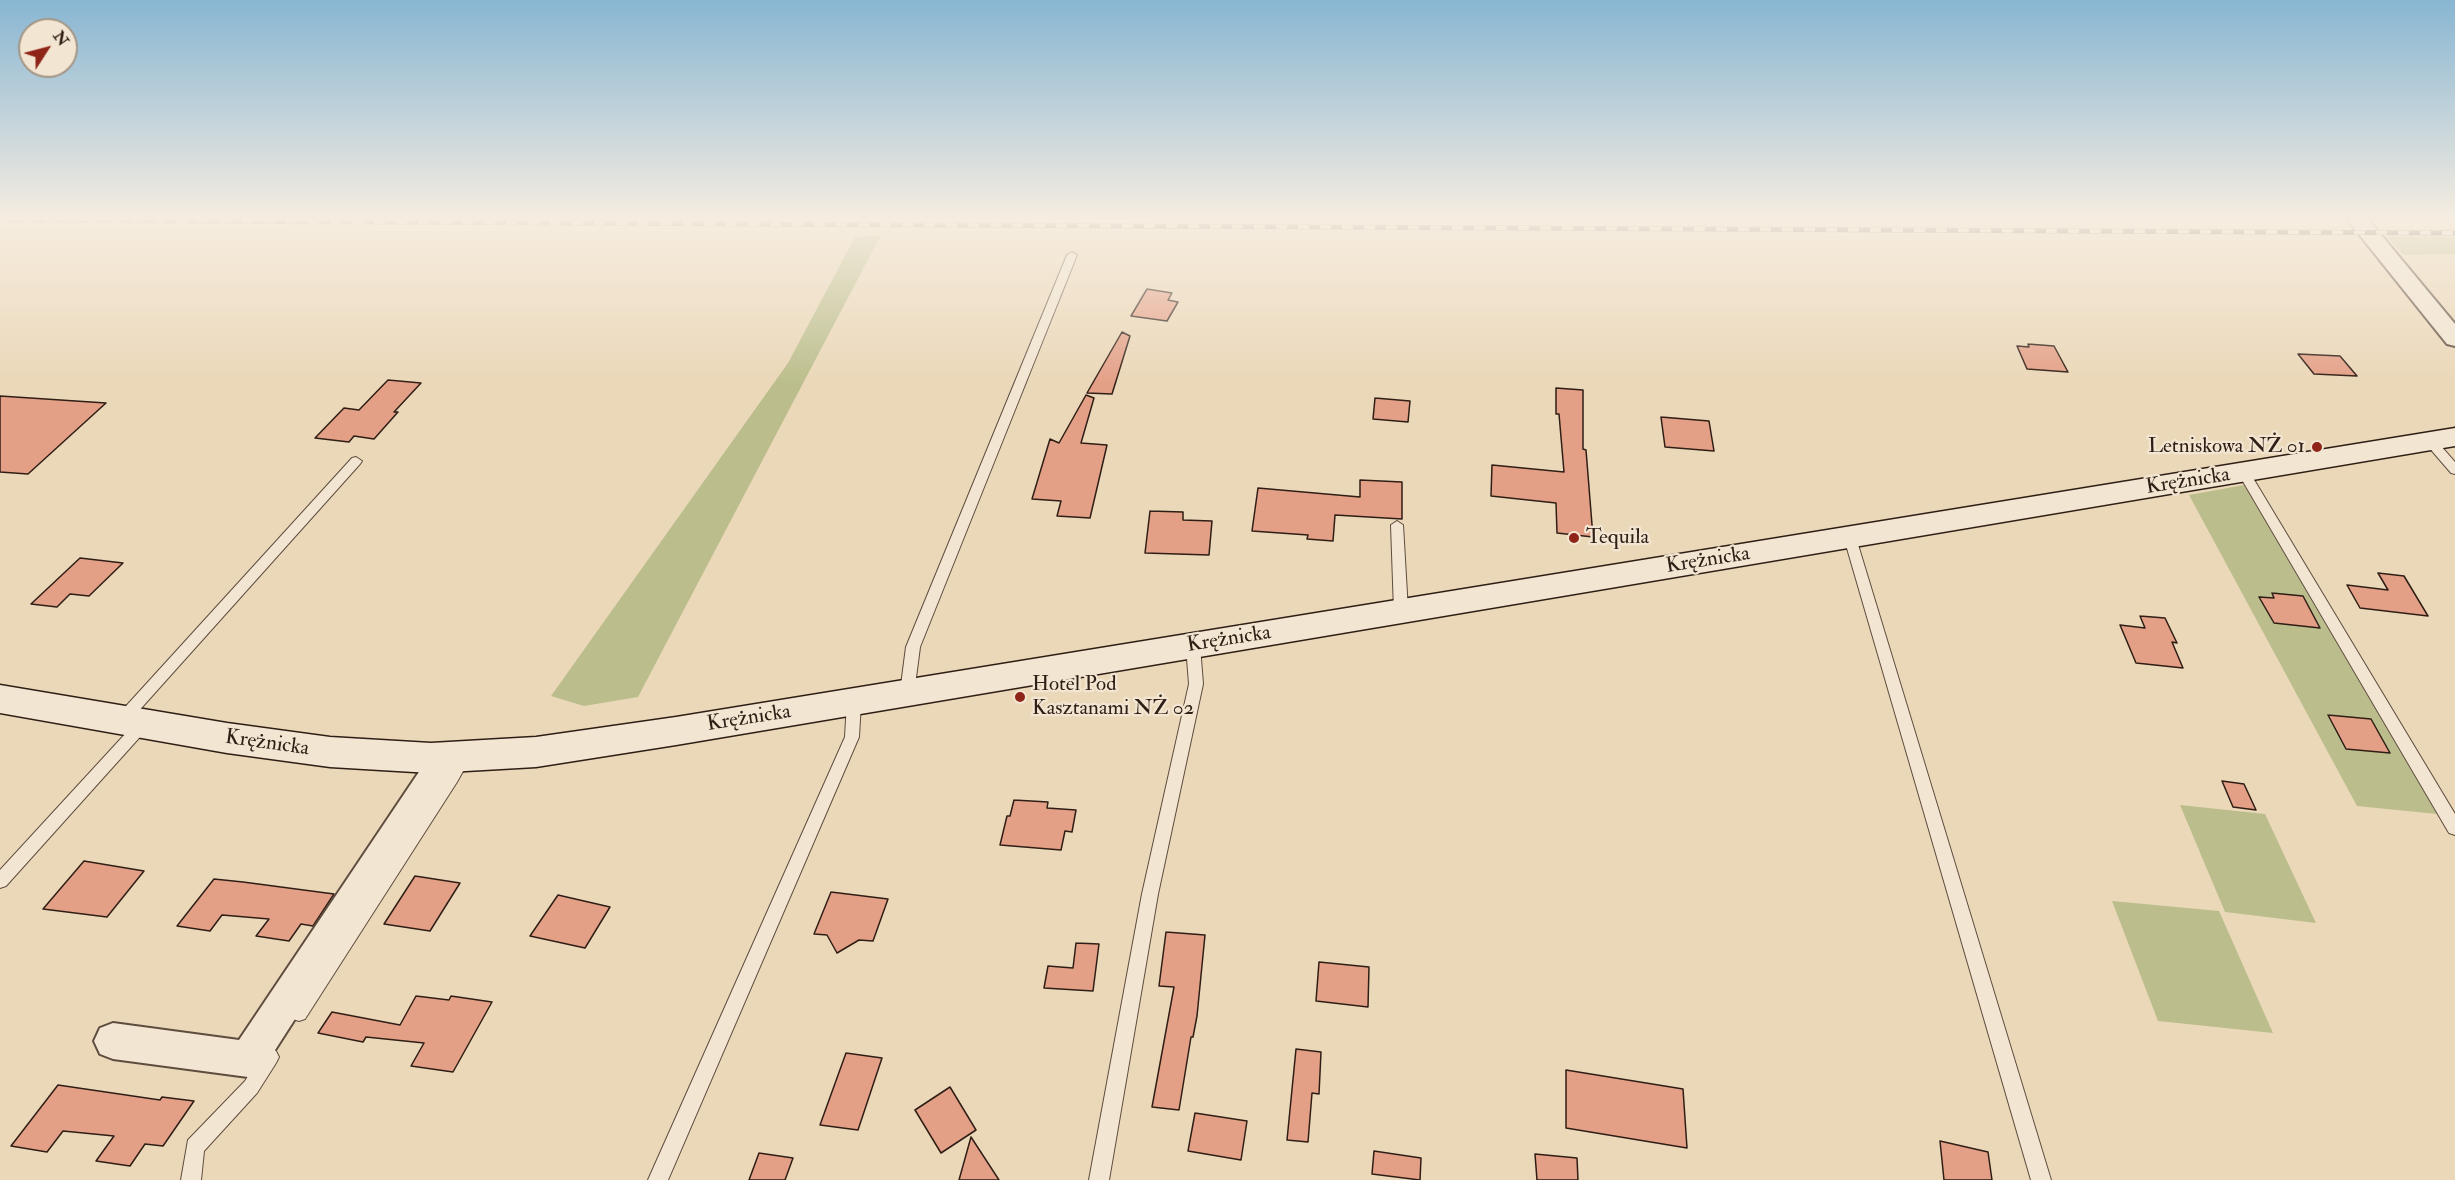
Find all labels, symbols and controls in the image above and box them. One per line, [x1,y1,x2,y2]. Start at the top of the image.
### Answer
north arrow [18,18,78,78]
text: N [49,27,73,50]
place label: Letniskowa NŻ 01 [2148,434,2305,460]
marker: Letniskowa NŻ 01 [2310,440,2324,454]
street label: Krężnicka [2144,463,2232,501]
place label: Tequila [1586,525,1649,551]
marker: Tequila [1567,531,1581,545]
street label: Krężnicka [1664,542,1752,580]
street label: Krężnicka [1185,621,1273,659]
place label: Hotel Pod Kasztanami NŻ 02 [1032,672,1194,722]
marker: Hotel Pod Kasztanami NŻ 02 [1013,690,1027,704]
street label: Krężnicka [705,700,793,738]
street label: Krężnicka [223,726,311,762]

